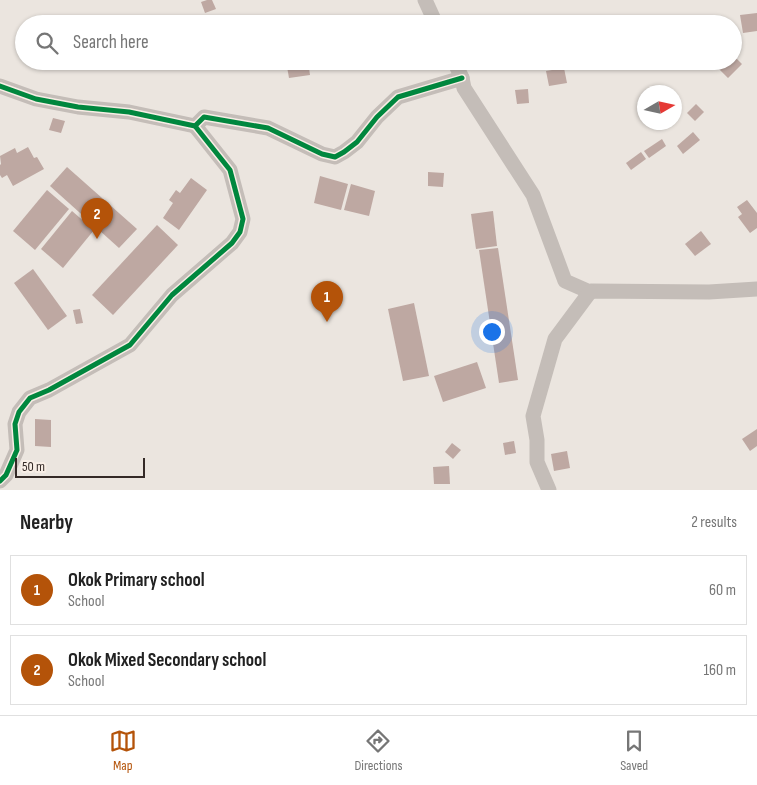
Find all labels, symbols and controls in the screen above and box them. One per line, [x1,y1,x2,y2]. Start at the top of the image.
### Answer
search box [15,15,742,70]
icon: search [33,29,61,57]
text: Search here [73,31,149,54]
north arrow [637,85,682,130]
pin: 2 [81,198,113,239]
pin: 1 [311,281,343,322]
your location [479,319,505,345]
scale bar [15,455,145,478]
text: 50 m [22,458,45,475]
text: Nearby [20,510,73,535]
text: 2 results [691,513,737,532]
text: Okok Primary school [68,569,205,592]
text: 1 [34,581,40,600]
text: 60 m [709,581,736,600]
text: School [68,592,104,611]
text: Okok Mixed Secondary school [68,649,266,672]
text: 2 [33,661,41,680]
text: 160 m [703,661,736,680]
text: School [68,672,104,691]
tab: Map [109,727,137,774]
tab: Directions [354,727,403,774]
tab: Saved [620,727,648,774]

